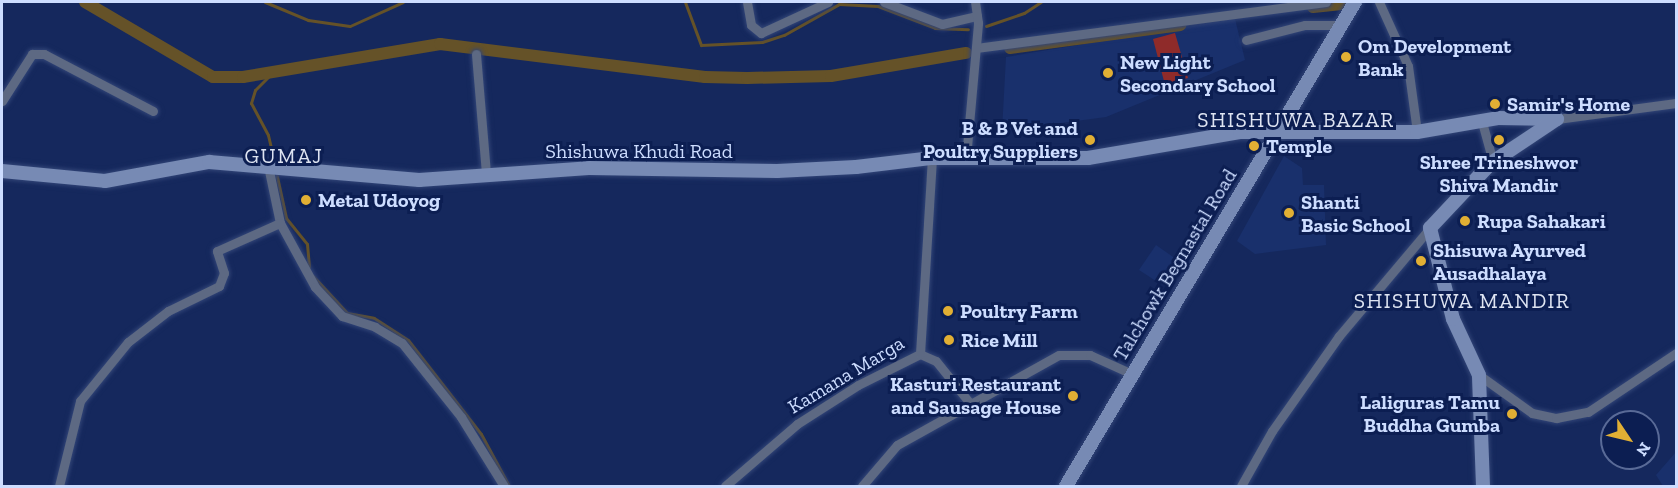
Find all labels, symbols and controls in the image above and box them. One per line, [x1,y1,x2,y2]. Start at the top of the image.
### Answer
place label: Om Development Bank [1358,34,1511,81]
place label: New Light Secondary School [1120,50,1276,97]
marker: Om Development Bank [1339,50,1353,64]
marker: New Light Secondary School [1101,66,1115,80]
place label: Samir's Home [1507,92,1630,116]
marker: Samir's Home [1488,97,1502,111]
district label: SHISHUWA BAZAR [1197,107,1395,133]
place label: B & B Vet and Poultry Suppliers [922,116,1078,163]
marker: B & B Vet and Poultry Suppliers [1083,133,1097,147]
marker: Shree Trineshwor Shiva Mandir [1492,133,1506,147]
place label: Temple [1266,134,1332,158]
street label: Shishuwa Khudi Road [545,139,733,163]
marker: Temple [1247,139,1261,153]
district label: GUMAJ [245,143,323,169]
place label: Shree Trineshwor Shiva Mandir [1420,150,1578,197]
street label: Talchowk Begnastal Road [1108,165,1242,365]
place label: Metal Udoyog [318,188,440,212]
place label: Shanti Basic School [1301,190,1411,237]
marker: Metal Udoyog [299,193,313,207]
marker: Shanti Basic School [1282,206,1296,220]
place label: Rupa Sahakari [1477,209,1606,233]
marker: Rupa Sahakari [1458,214,1472,228]
place label: Shisuwa Ayurved Ausadhalaya [1433,238,1587,285]
marker: Shisuwa Ayurved Ausadhalaya [1414,254,1428,268]
district label: SHISHUWA MANDIR [1353,288,1571,314]
place label: Poultry Farm [960,299,1078,323]
marker: Poultry Farm [941,304,955,318]
place label: Rice Mill [961,328,1038,352]
street label: Kamana Marga [784,331,908,419]
marker: Rice Mill [942,333,956,347]
place label: Kasturi Restaurant and Sausage House [890,372,1061,419]
marker: Kasturi Restaurant and Sausage House [1066,389,1080,403]
place label: Laliguras Tamu Buddha Gumba [1360,390,1500,437]
marker: Laliguras Tamu Buddha Gumba [1505,407,1519,421]
north arrow [1600,410,1660,470]
text: N [1632,439,1655,460]

